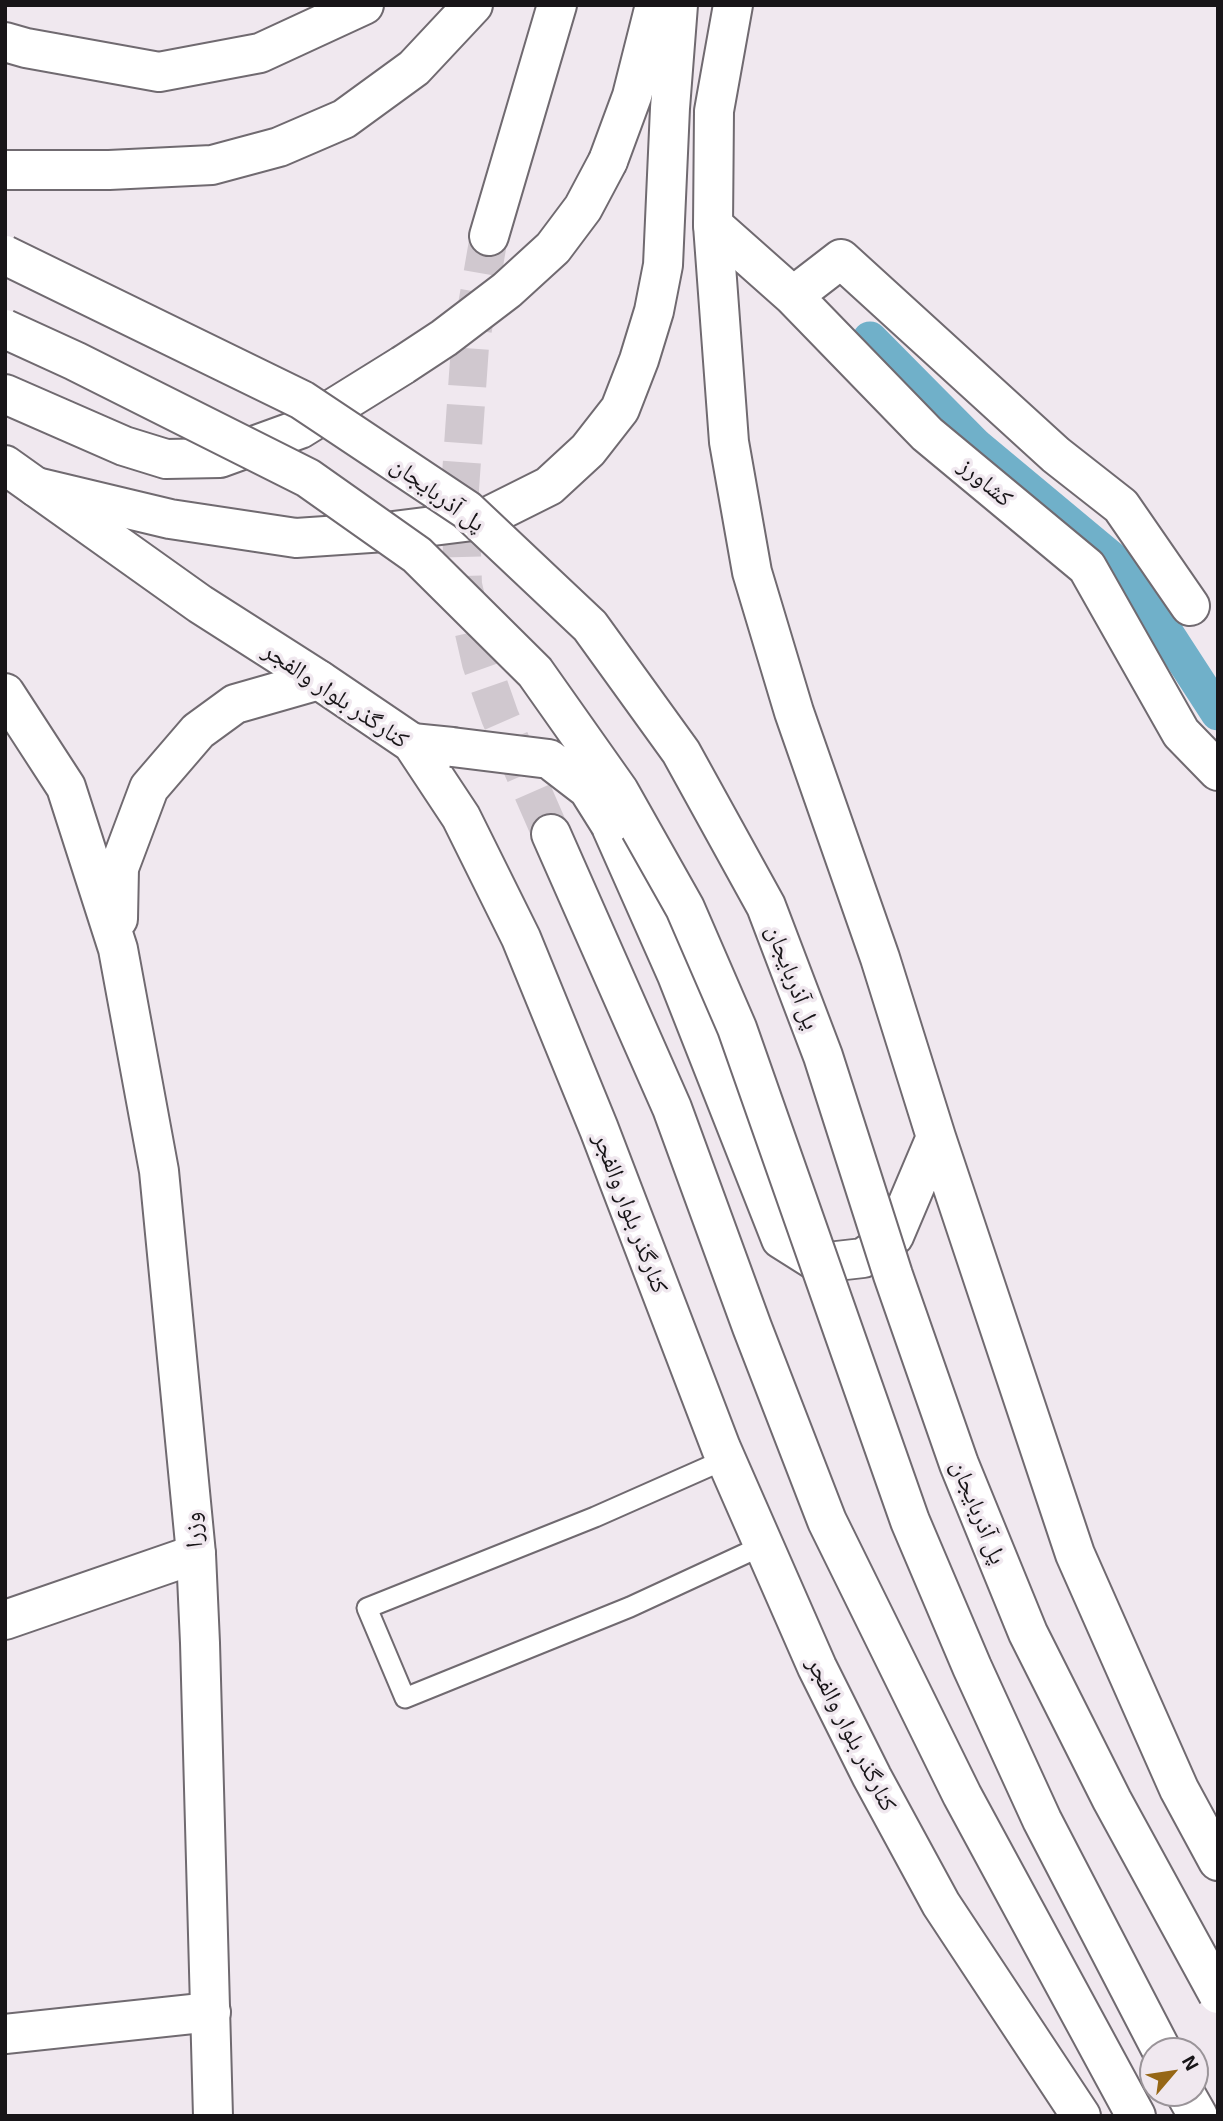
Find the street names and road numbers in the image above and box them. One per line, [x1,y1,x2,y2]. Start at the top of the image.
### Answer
street label: پل آذربایجان [385,450,491,538]
street label: کشاورز [953,451,1019,513]
street label: کنارگذر بلوار والفجر [258,636,414,754]
street label: پل آذربایجان [760,921,826,1033]
street label: کنارگذر بلوار والفجر [587,1129,675,1297]
street label: پل آذربایجان [945,1456,1013,1568]
street label: وزرا [177,1511,209,1549]
street label: کنارگذر بلوار والفجر [801,1652,903,1816]

